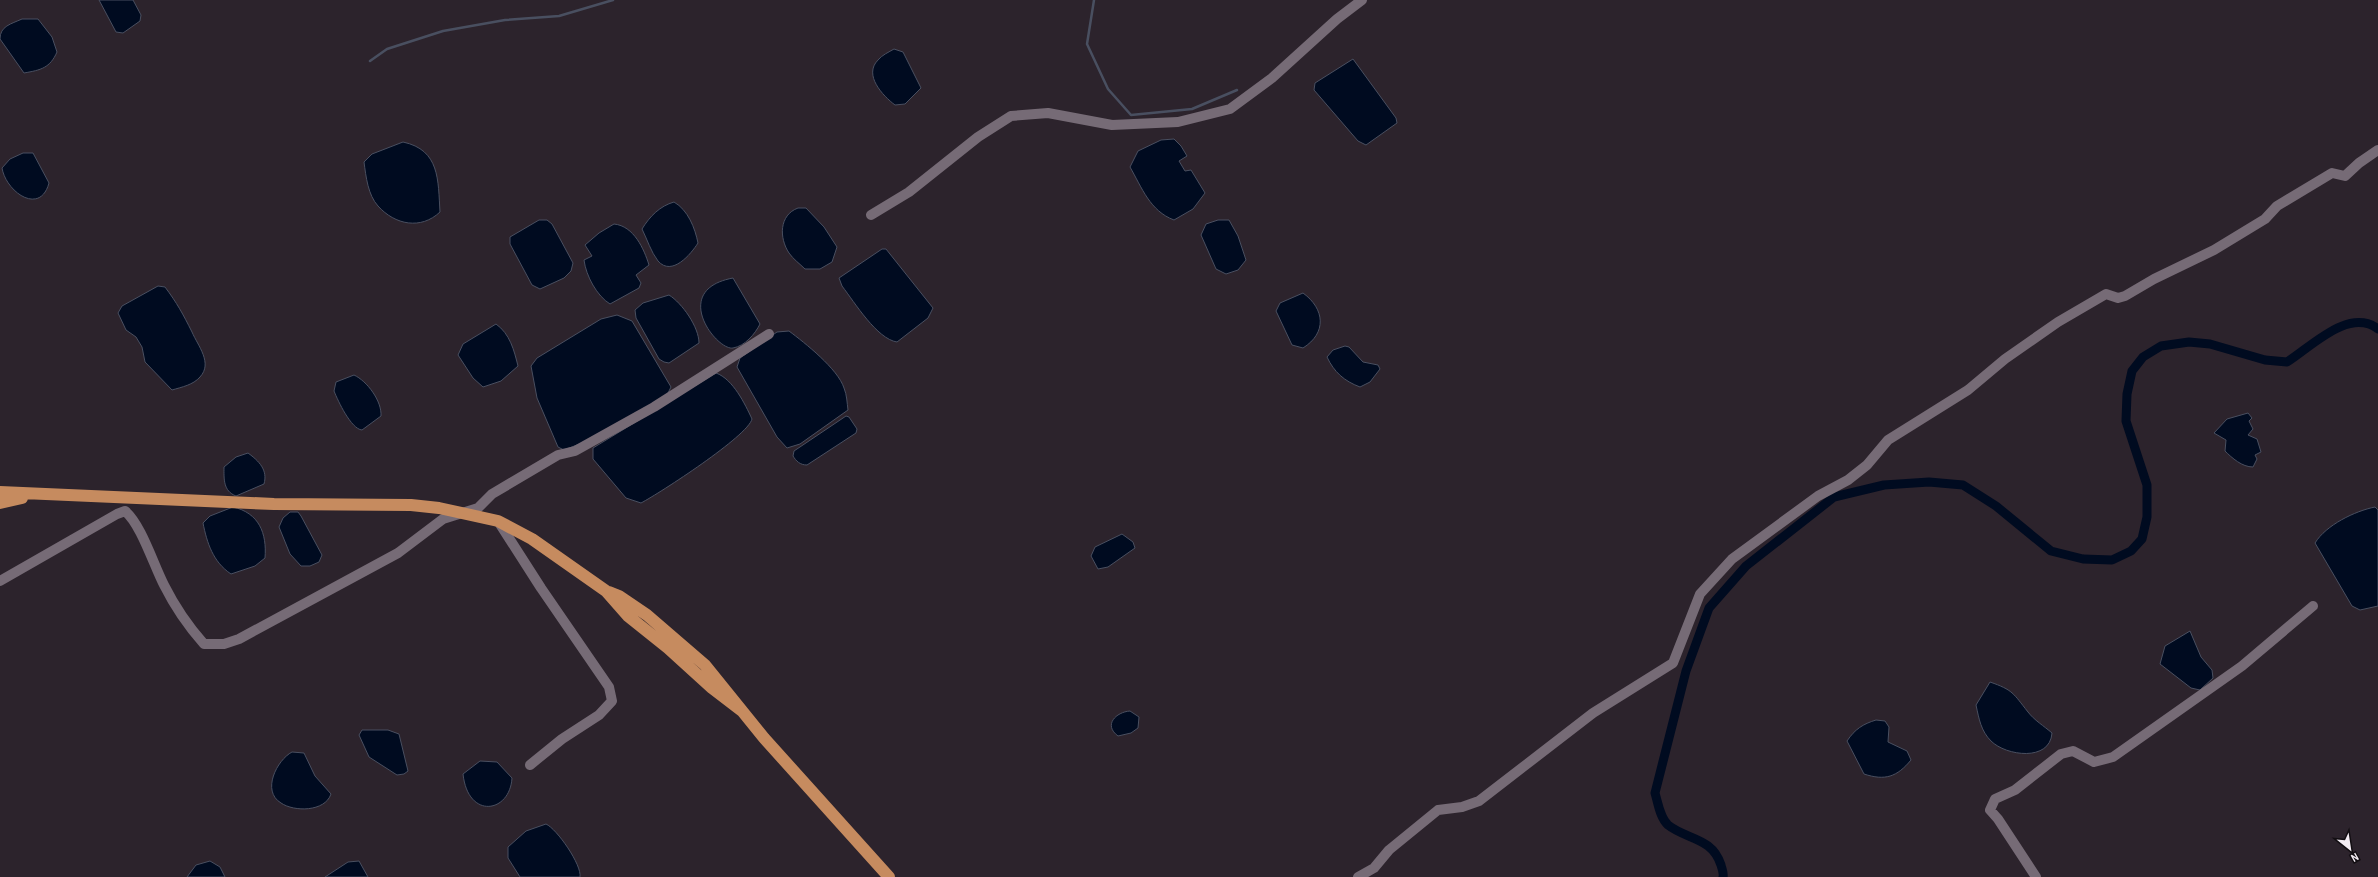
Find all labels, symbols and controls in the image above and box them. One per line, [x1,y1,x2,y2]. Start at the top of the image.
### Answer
north arrow [2330,829,2370,869]
text: N [2349,850,2361,865]

